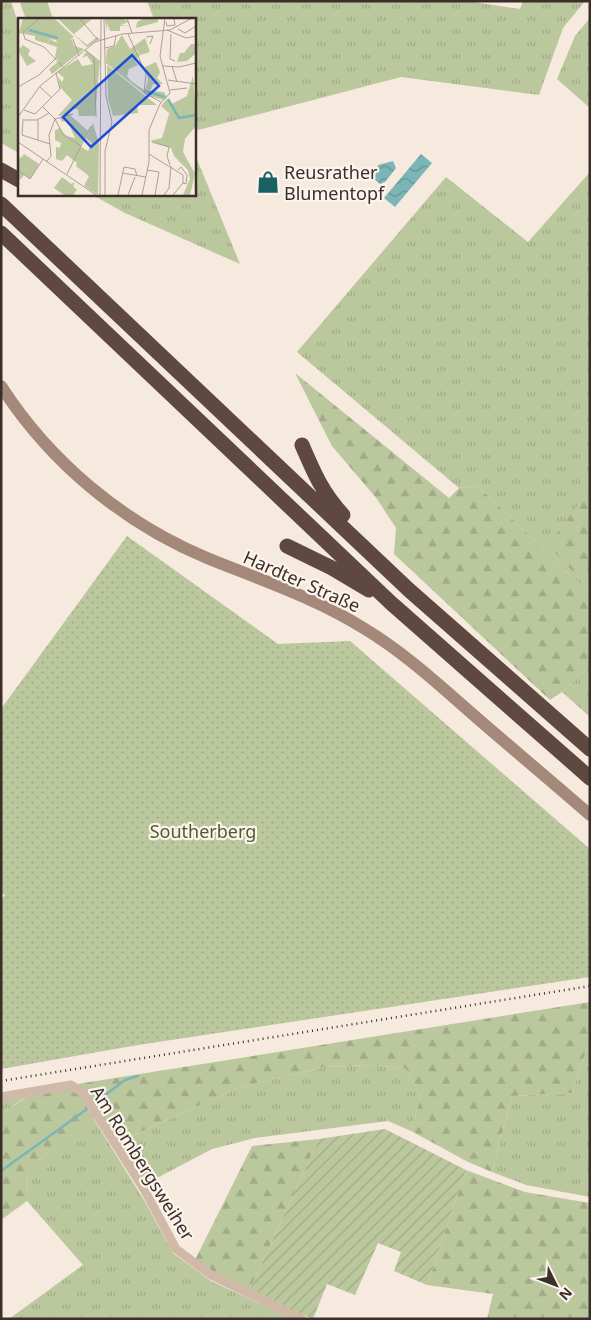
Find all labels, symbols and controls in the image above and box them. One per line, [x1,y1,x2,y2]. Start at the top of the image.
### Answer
inset map [18,18,195,195]
place label: Reusrather Blumentopf [284,160,385,205]
shop icon: Reusrather Blumentopf [255,169,281,195]
street label: Hardter Straße [240,545,364,617]
park label: Southerberg [150,819,256,843]
street label: Am Rombergsweiher [86,1081,201,1245]
north arrow [531,1260,581,1310]
text: N [555,1283,577,1305]

